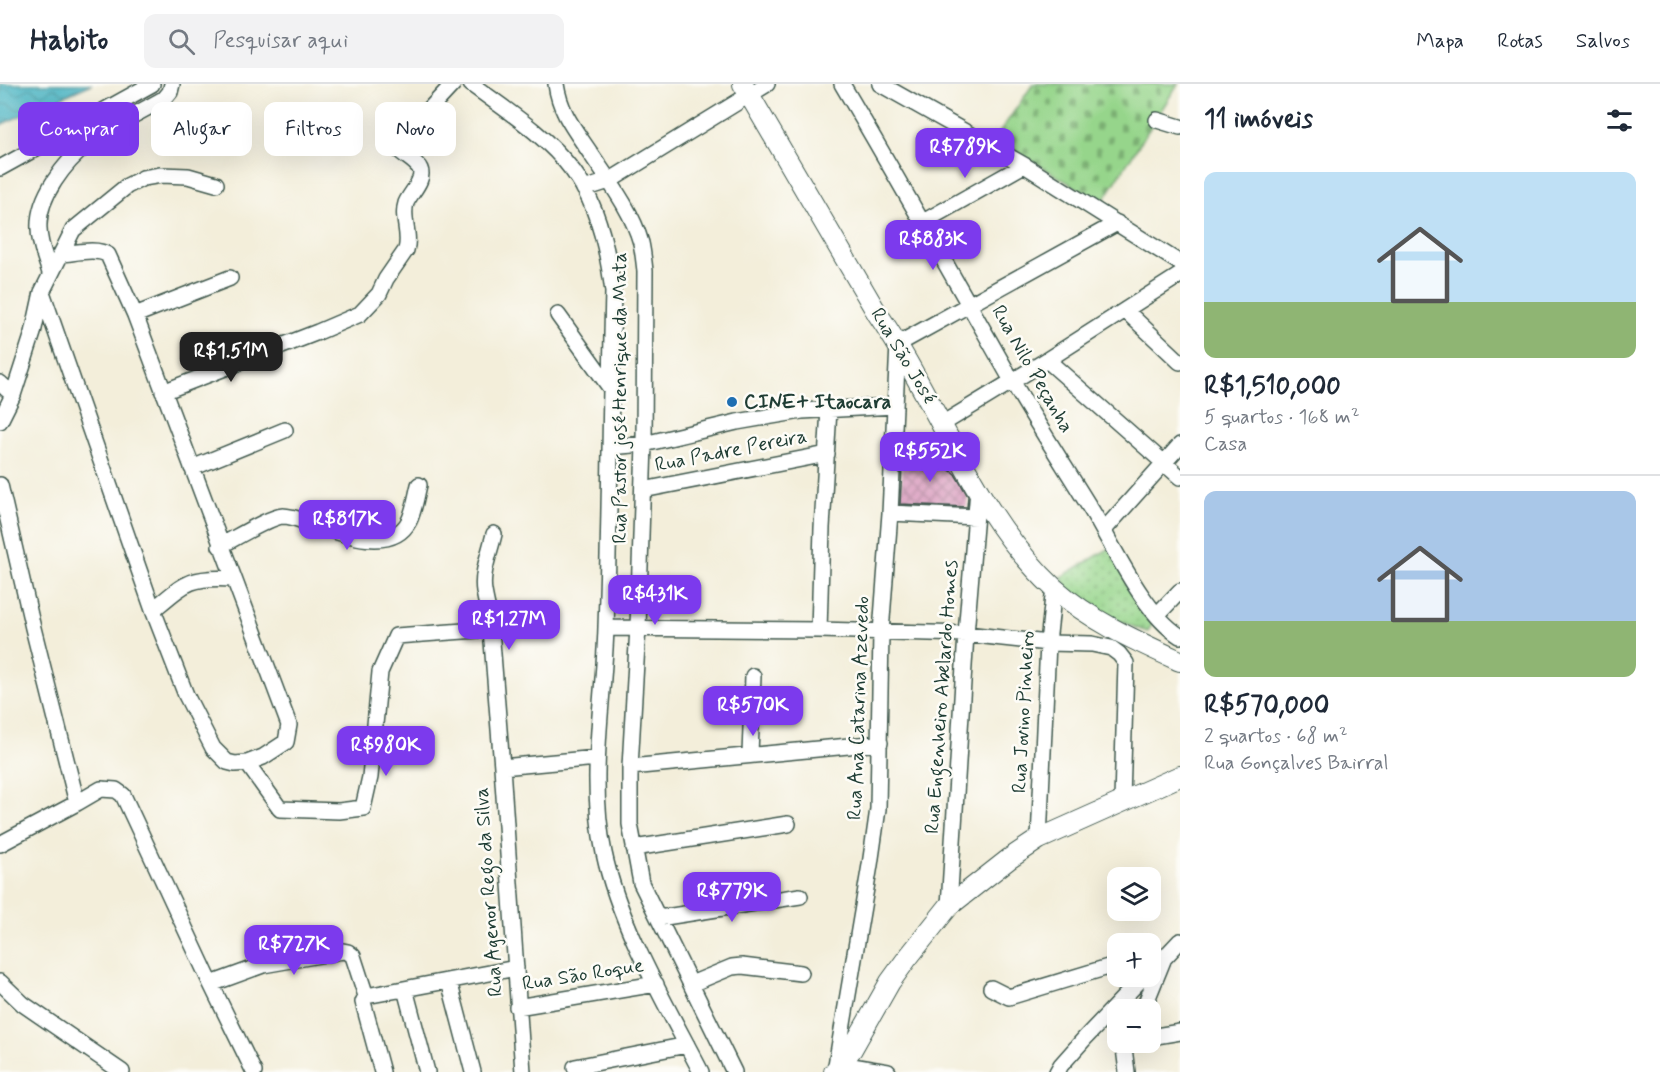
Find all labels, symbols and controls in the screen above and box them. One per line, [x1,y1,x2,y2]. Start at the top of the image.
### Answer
search box [144,14,564,68]
text: Habito [30,23,108,60]
icon: search [165,25,198,58]
text: Pesquisar aqui [213,27,348,55]
text: Mapa [1416,27,1464,55]
text: Rotas [1497,27,1543,55]
text: Salvos [1576,27,1630,55]
chip: Comprar [18,102,139,156]
chip: Alugar [151,102,252,156]
chip: Filtros [264,102,363,156]
chip: Novo [375,102,456,156]
text: 11 imóveis [1204,103,1313,137]
icon: filters [1603,104,1636,137]
pin: R$789K [916,128,1014,179]
text: R$789K [929,134,1001,161]
icon: home [1366,211,1474,319]
pin: R$883K [884,220,982,271]
text: R$883K [899,226,967,253]
street label: Rua Pastor josé Henrique da Mata [607,252,634,544]
street label: Rua Nilo Peçanha [984,300,1080,438]
street label: Rua São José [864,303,942,409]
pin: R$1.51M [176,332,286,383]
text: R$1.51M [194,338,268,365]
text: R$1,510,000 [1204,370,1341,404]
place label: CINE+ Itaocara [744,389,892,416]
marker: CINE+ Itaocara [725,395,739,409]
text: 5 quartos · 168 m² [1204,404,1360,431]
street label: Rua Padre Pereira [653,423,809,479]
text: Casa [1204,431,1247,458]
pin: R$552K [881,432,979,483]
text: R$552K [894,438,966,465]
pin: R$817K [298,500,396,551]
text: R$817K [313,506,381,533]
icon: home [1366,530,1474,638]
street label: Rua Engenheiro Abelardo Homes [919,559,967,835]
pin: R$431K [606,575,704,626]
text: R$431K [622,581,688,608]
street label: Rua Ana Catarina Azevedo [842,596,876,820]
pin: R$1.27M [454,600,564,651]
text: R$1.27M [472,606,546,633]
street label: Rua Jovino Pinheiro [1006,630,1042,794]
pin: R$570K [704,686,802,737]
text: R$570,000 [1204,689,1329,723]
text: R$570K [717,692,789,719]
text: 2 quartos · 68 m² [1204,723,1348,750]
pin: R$980K [337,726,435,777]
text: R$980K [351,732,421,759]
text: Rua Gonçalves Bairral [1204,750,1388,777]
street label: Rua Agenor Rego da Silva [468,786,512,998]
map controls [1107,867,1161,1053]
button: layers [1107,867,1161,921]
pin: R$779K [683,872,781,923]
text: R$779K [697,878,767,905]
pin: R$727K [245,925,343,976]
text: R$727K [258,931,330,958]
button: + [1107,933,1161,987]
street label: Rua São Roque [520,952,646,998]
button: − [1107,999,1161,1053]

